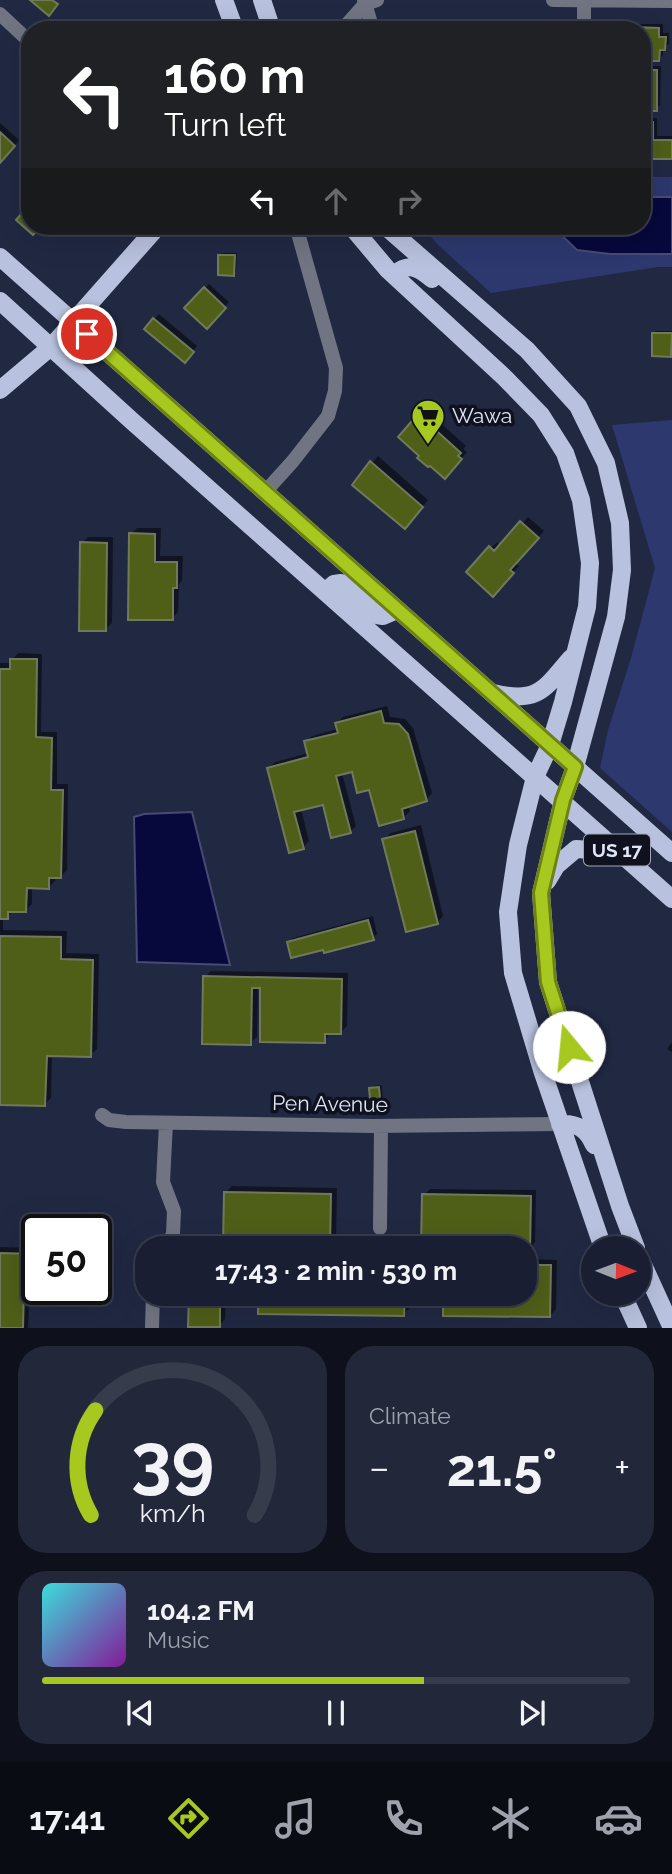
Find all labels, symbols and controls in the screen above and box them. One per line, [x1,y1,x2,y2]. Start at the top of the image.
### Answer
text: 160 m [164,47,305,104]
icon: left [49,49,140,140]
text: Turn left [164,106,286,143]
icon: left [244,182,282,220]
icon: ahead [317,182,355,220]
icon: right [390,182,428,220]
pin [57,304,117,364]
icon: arrive [68,315,106,353]
supermarket icon: Wawa [409,397,447,446]
place label: Wawa [452,403,512,428]
road number: US 17 [584,834,650,866]
position arrow [532,1010,606,1084]
street label: Pen Avenue [272,1090,388,1117]
speed limit sign: 50 [21,1214,112,1305]
north arrow [581,1236,651,1306]
map controls [581,1236,651,1306]
text: 17:43 · 2 min · 530 m [215,1256,457,1286]
text: Climate [369,1402,451,1429]
text: 39 [131,1418,214,1503]
text: 21.5° [447,1437,557,1498]
text: − [369,1445,389,1490]
text: + [614,1445,630,1490]
text: km/h [140,1498,205,1528]
text: 104.2 FM [147,1596,255,1626]
text: Music [147,1626,210,1653]
icon: previous [121,1694,159,1732]
icon: pause [317,1694,355,1732]
icon: next [513,1694,551,1732]
icon: directions [164,1794,213,1843]
icon: music [271,1794,320,1843]
icon: phone [379,1794,428,1843]
icon: climate [486,1794,535,1843]
icon: car [594,1794,643,1843]
text: 17:41 [29,1800,105,1837]

